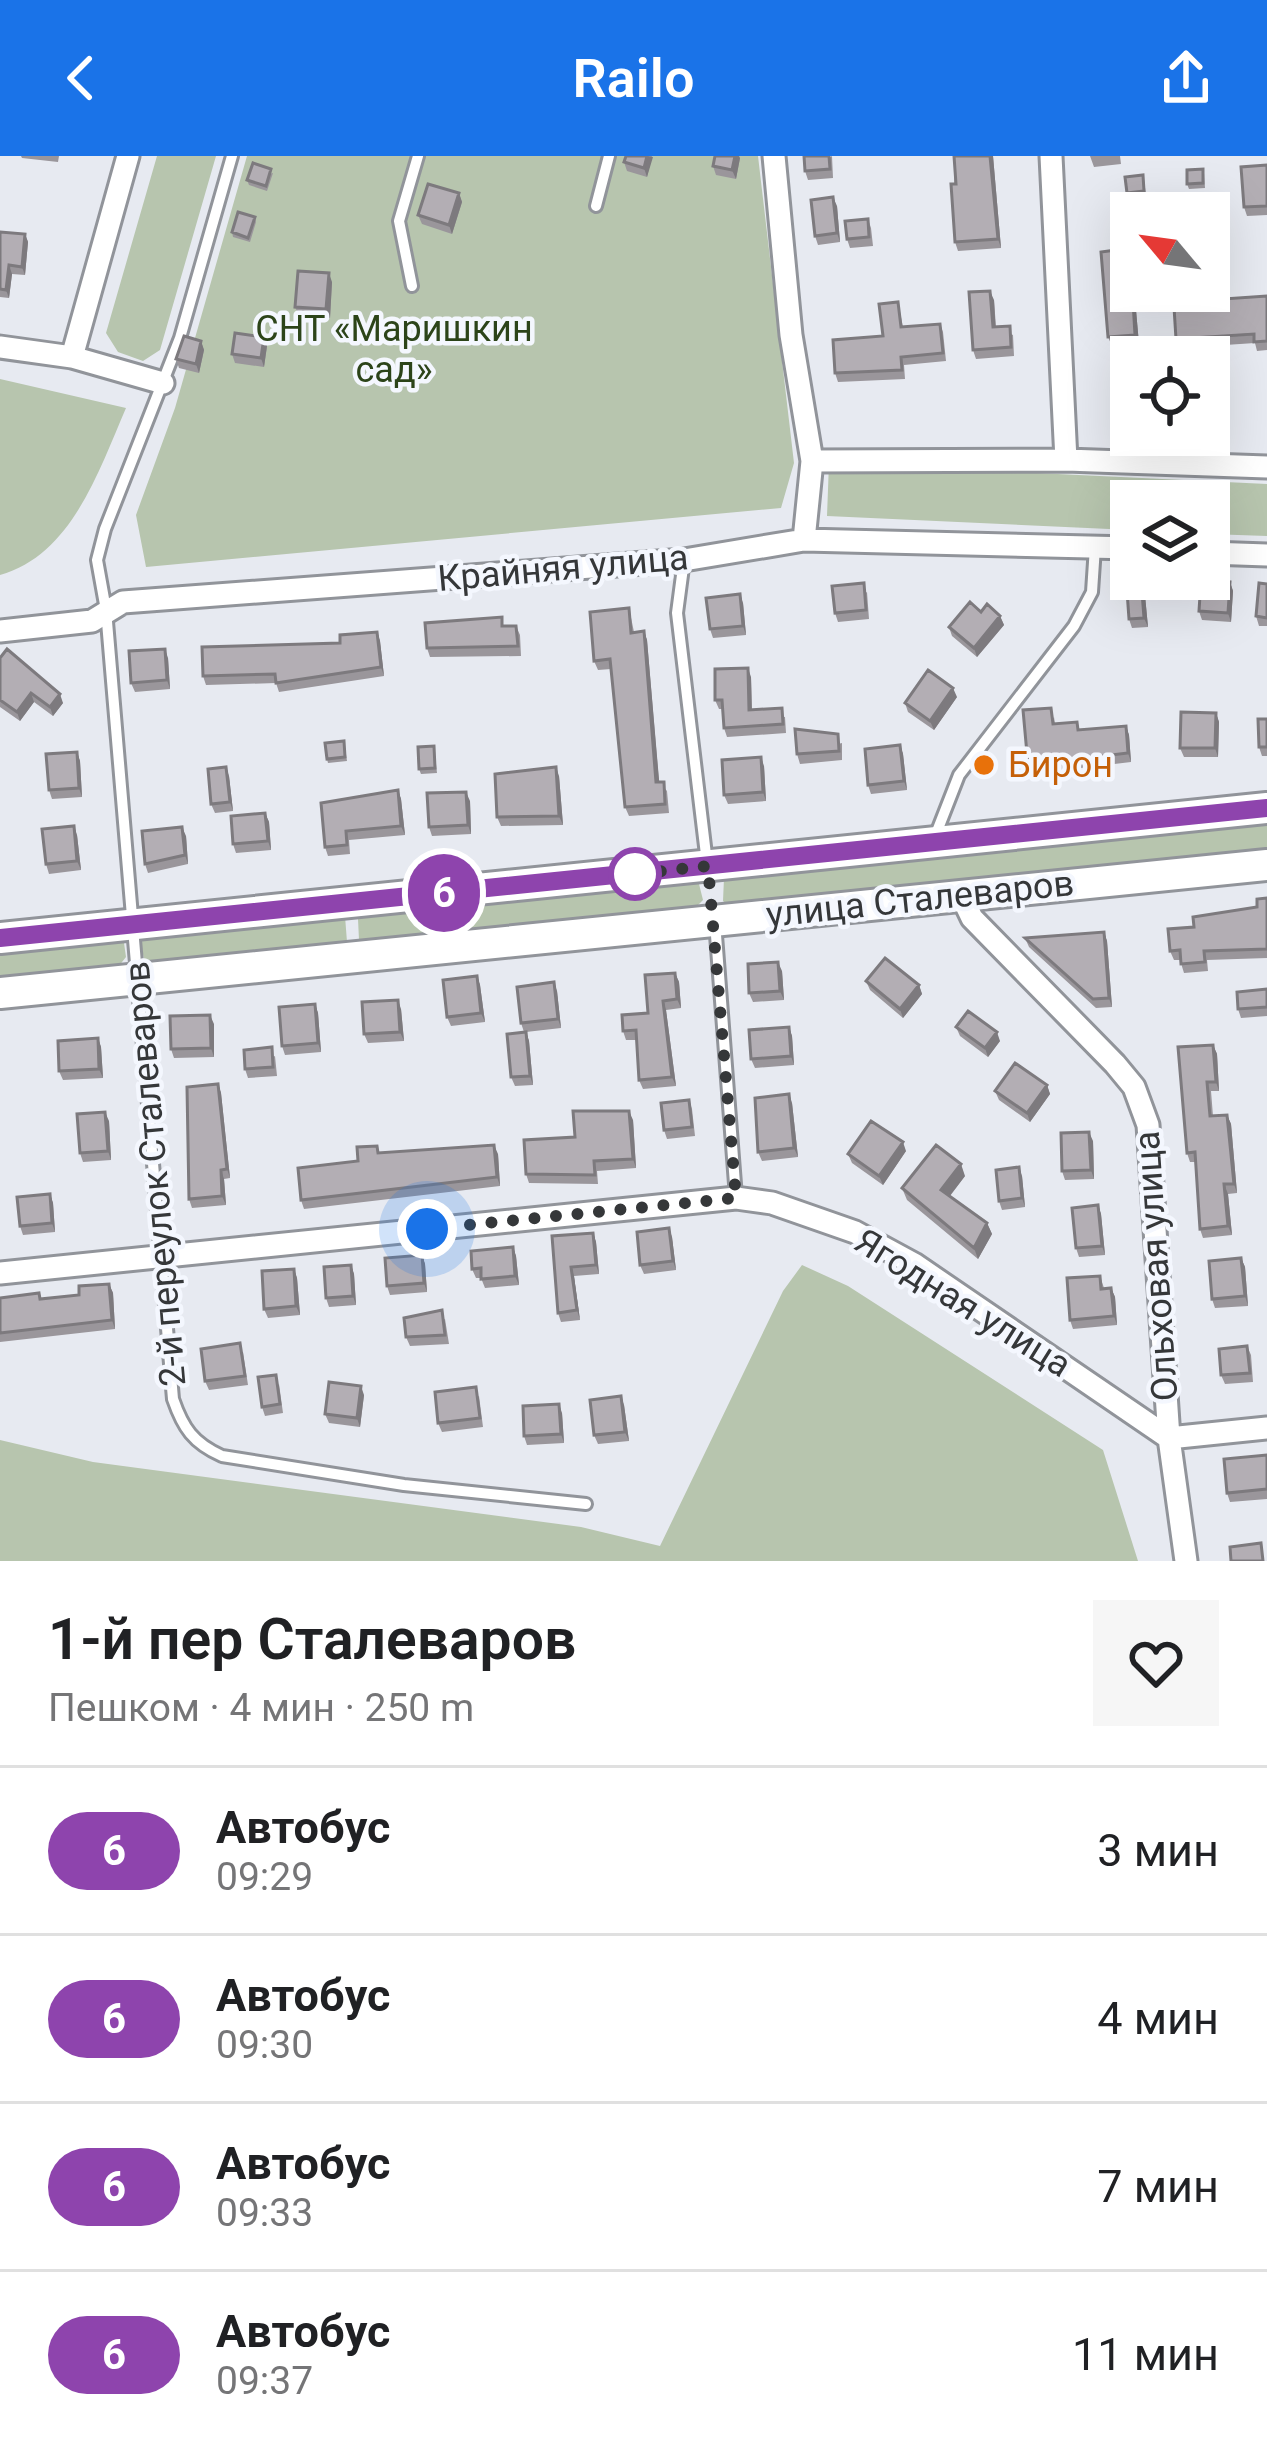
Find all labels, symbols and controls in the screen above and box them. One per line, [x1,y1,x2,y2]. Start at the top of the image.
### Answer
icon: back [48,45,114,111]
icon: share [1153,45,1219,111]
text: Railo [573,47,694,110]
north arrow [1110,192,1230,312]
map controls [1110,192,1230,600]
park label: СНТ «Маришкин сад» [255,308,533,391]
button: locate [1110,336,1230,456]
button: layers [1110,480,1230,600]
street label: Крайняя улица [436,536,690,600]
place label: Бирон [1008,744,1113,786]
marker: Бирон [971,752,997,778]
unlabelled marker [610,849,660,899]
line badge: 6 [405,854,483,932]
street label: улица Сталеваров [764,862,1076,936]
text: 6 [432,868,456,917]
street label: 2-й переулок Сталеваров [116,960,194,1388]
street label: Ольховая улица [1126,1130,1186,1402]
your location [397,1199,457,1259]
street label: Ягодная улица [847,1220,1079,1386]
button: heart [1093,1600,1219,1726]
text: 1-й пер Сталеваров [48,1606,576,1673]
text: Пешком · 4 мин · 250 m [48,1685,474,1731]
text: Автобус [216,1801,391,1854]
text: 3 мин [1097,1824,1219,1877]
text: 6 [102,1826,126,1875]
text: 09:29 [216,1854,313,1900]
text: Автобус [216,1969,391,2022]
text: 4 мин [1097,1992,1219,2045]
text: 6 [102,1994,126,2043]
text: 09:30 [216,2022,313,2068]
text: Автобус [216,2137,391,2190]
text: 7 мин [1097,2160,1219,2213]
text: 6 [102,2162,126,2211]
text: 09:33 [216,2190,313,2236]
text: Автобус [216,2305,391,2358]
text: 11 мин [1072,2328,1219,2381]
text: 6 [102,2330,126,2379]
text: 09:37 [216,2358,313,2404]

